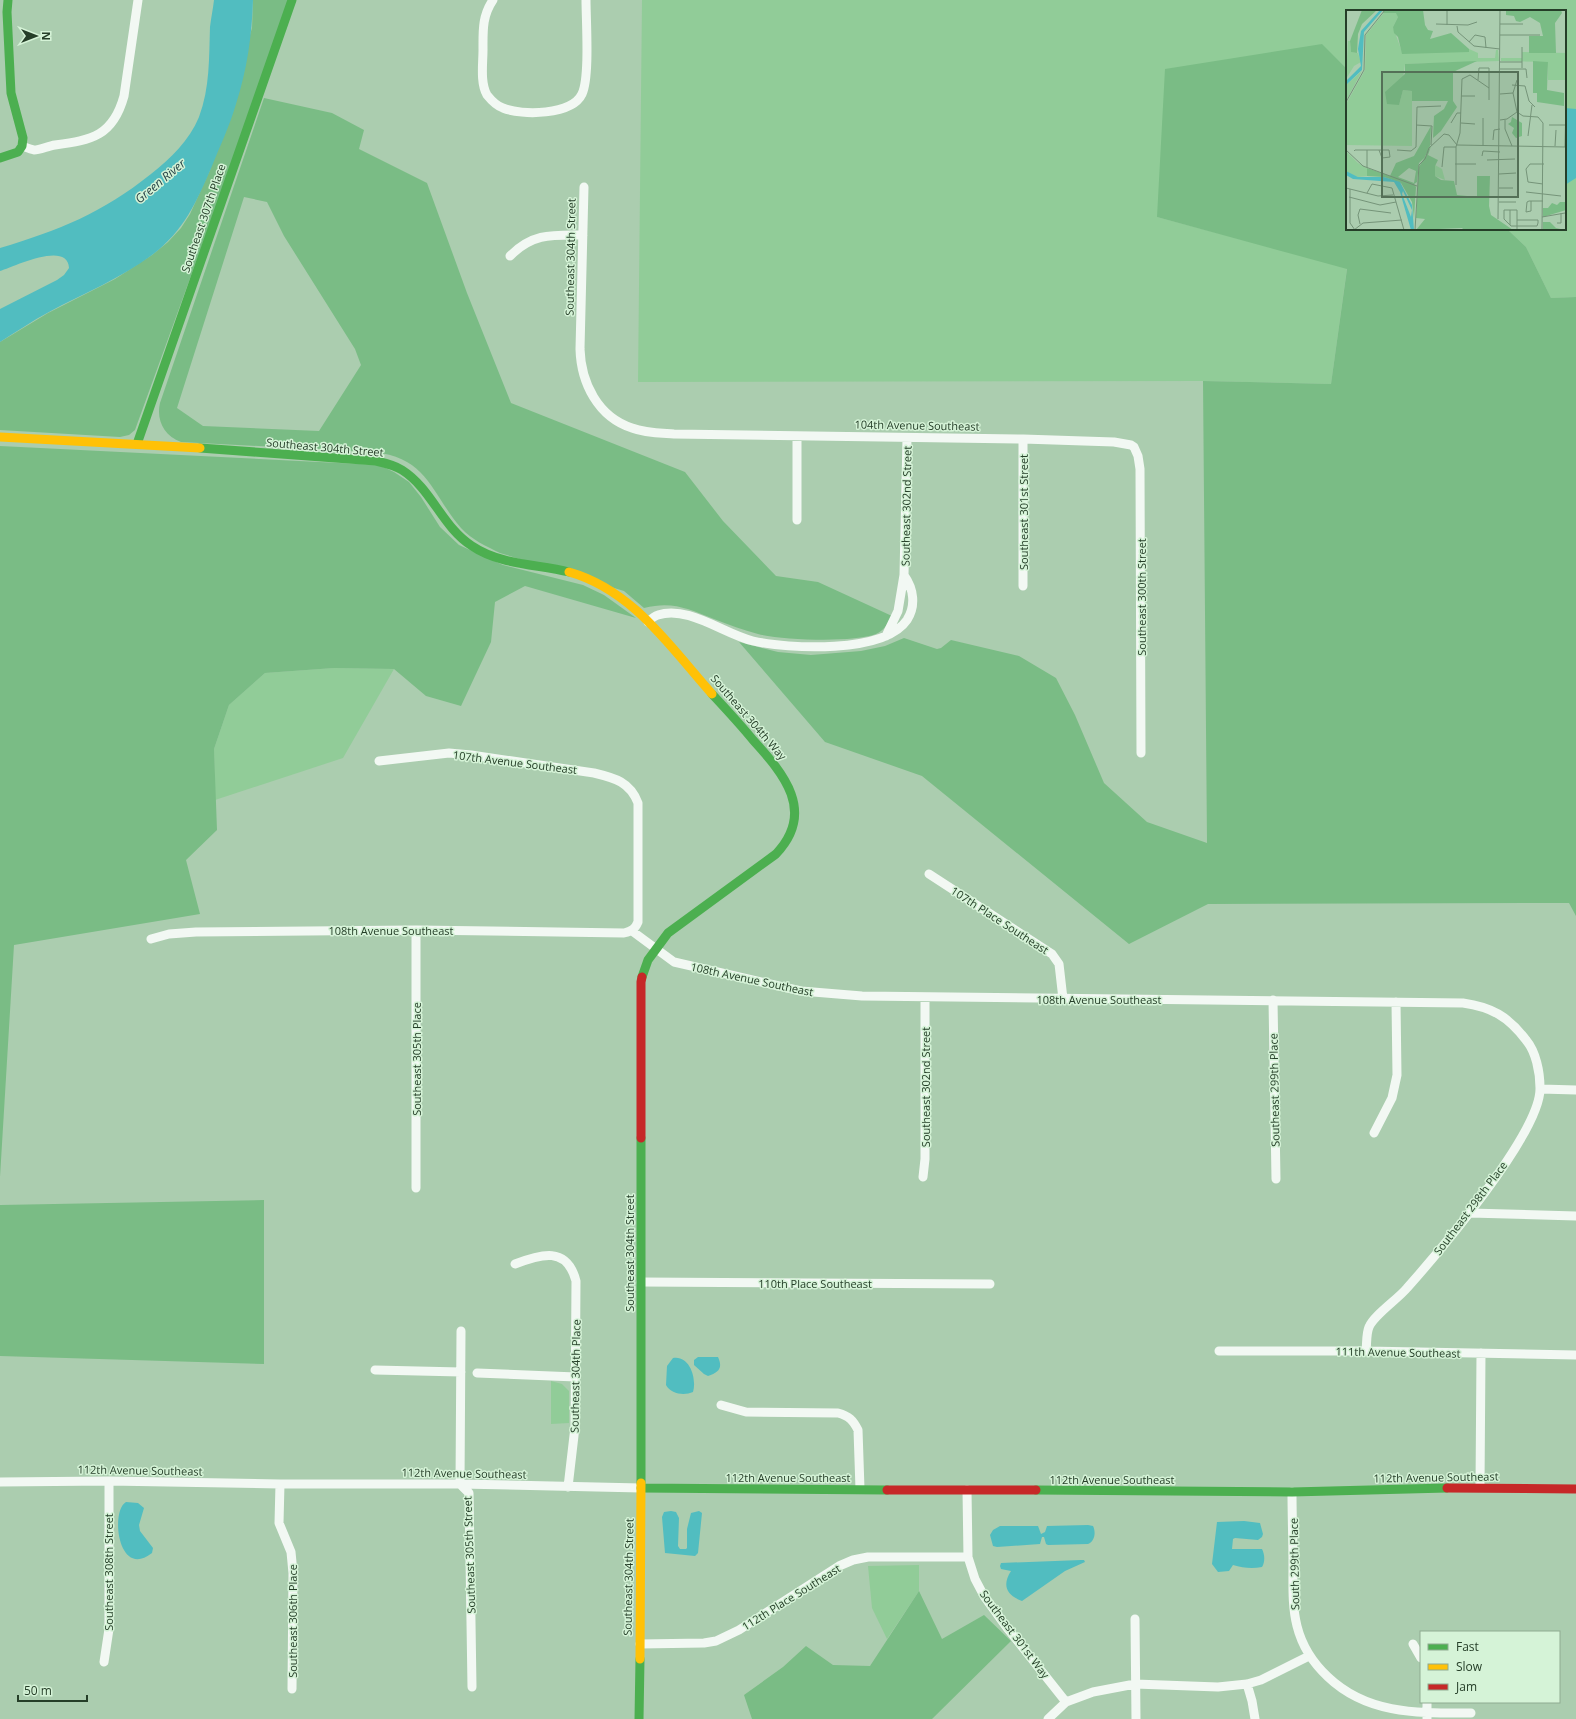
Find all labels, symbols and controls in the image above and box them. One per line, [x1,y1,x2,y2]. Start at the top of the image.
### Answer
inset map [1346,10,1566,230]
north arrow [16,16,56,56]
text: N [39,32,54,40]
water label: Green River [131,154,190,207]
street label: Southeast 307th Place [177,162,229,274]
street label: Southeast 304th Street [561,198,579,316]
street label: 104th Avenue Southeast [854,416,980,434]
street label: Southeast 304th Street [266,434,384,460]
street label: Southeast 302nd Street [897,446,915,566]
street label: Southeast 301st Street [1016,454,1031,570]
street label: Southeast 300th Street [1134,538,1149,656]
street label: Southeast 304th Way [708,671,791,763]
street label: 107th Avenue Southeast [452,747,578,777]
street label: 107th Place Southeast [948,883,1052,957]
street label: 108th Avenue Southeast [328,923,454,938]
street label: 108th Avenue Southeast [689,959,815,999]
street label: 108th Avenue Southeast [1036,992,1162,1007]
street label: Southeast 305th Place [409,1002,424,1116]
street label: Southeast 302nd Street [918,1027,933,1147]
street label: Southeast 299th Place [1266,1033,1282,1147]
street label: Southeast 298th Place [1430,1158,1510,1258]
street label: Southeast 304th Street [622,1194,637,1312]
street label: 110th Place Southeast [758,1276,872,1291]
street label: Southeast 304th Place [567,1319,583,1433]
street label: 111th Avenue Southeast [1335,1343,1461,1361]
street label: 112th Avenue Southeast [77,1461,203,1479]
street label: 112th Avenue Southeast [401,1464,527,1482]
street label: 112th Avenue Southeast [1373,1468,1499,1486]
street label: 112th Avenue Southeast [725,1470,851,1485]
street label: 112th Avenue Southeast [1049,1472,1175,1487]
street label: Southeast 305th Street [459,1496,479,1614]
street label: Southeast 308th Street [101,1513,116,1631]
street label: Southeast 304th Street [619,1518,637,1636]
street label: South 299th Place [1286,1518,1302,1610]
street label: 112th Place Southeast [739,1560,843,1633]
street label: Southeast 306th Place [285,1564,300,1678]
street label: Southeast 301st Way [977,1587,1053,1682]
legend [1420,1631,1560,1703]
text: Fast [1456,1638,1479,1655]
text: Slow [1456,1658,1483,1675]
scale bar [18,1677,87,1703]
text: Jam [1455,1678,1477,1695]
text: 50 m [24,1682,52,1699]

